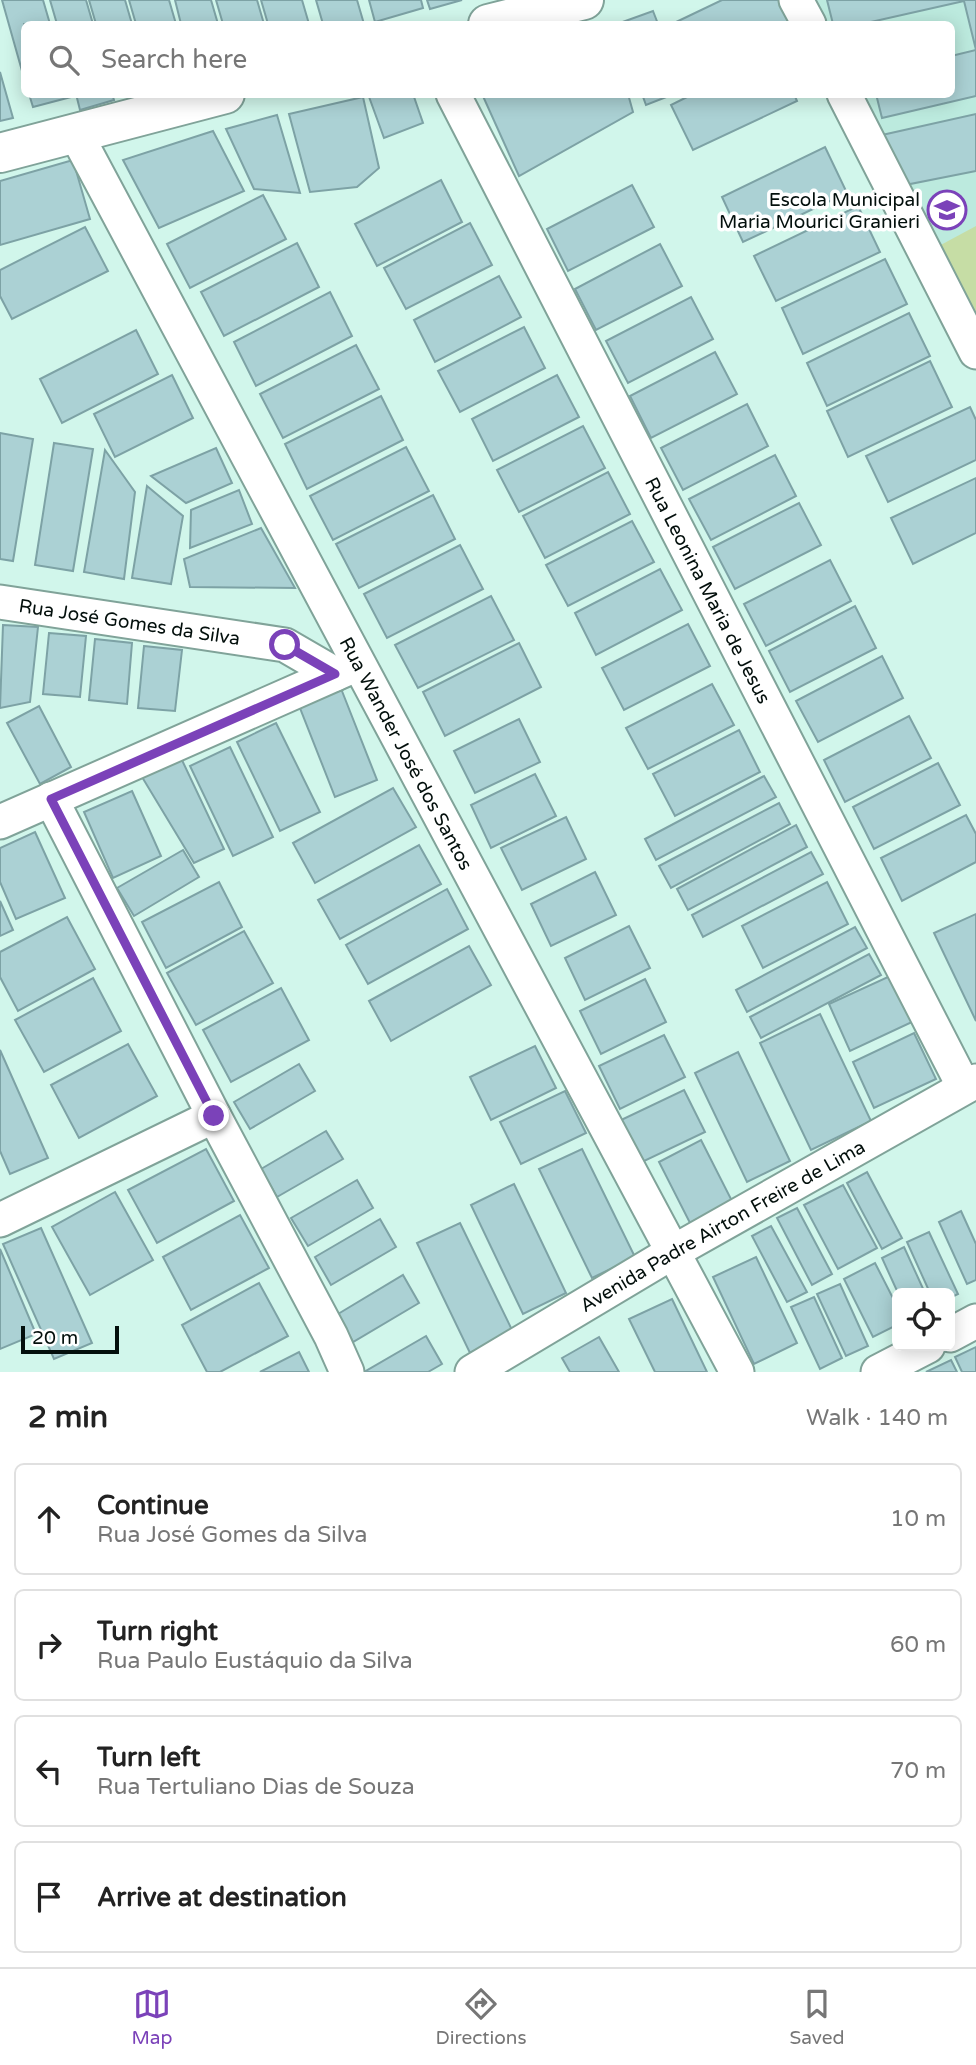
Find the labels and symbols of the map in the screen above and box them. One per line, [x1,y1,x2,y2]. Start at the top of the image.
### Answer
place label: Escola Municipal Maria Mourici Granieri [719,189,920,233]
school or university icon: Escola Municipal Maria Mourici Granieri [926,189,968,231]
street label: Rua Leonina Maria de Jesus [640,474,775,707]
street label: Rua José Gomes da Silva [17,595,242,650]
route start [269,629,300,660]
street label: Rua Wander José dos Santos [335,633,477,874]
route end [198,1100,229,1131]
street label: Avenida Padre Airton Freire de Lima [576,1136,869,1317]
scale bar [21,1323,119,1355]

